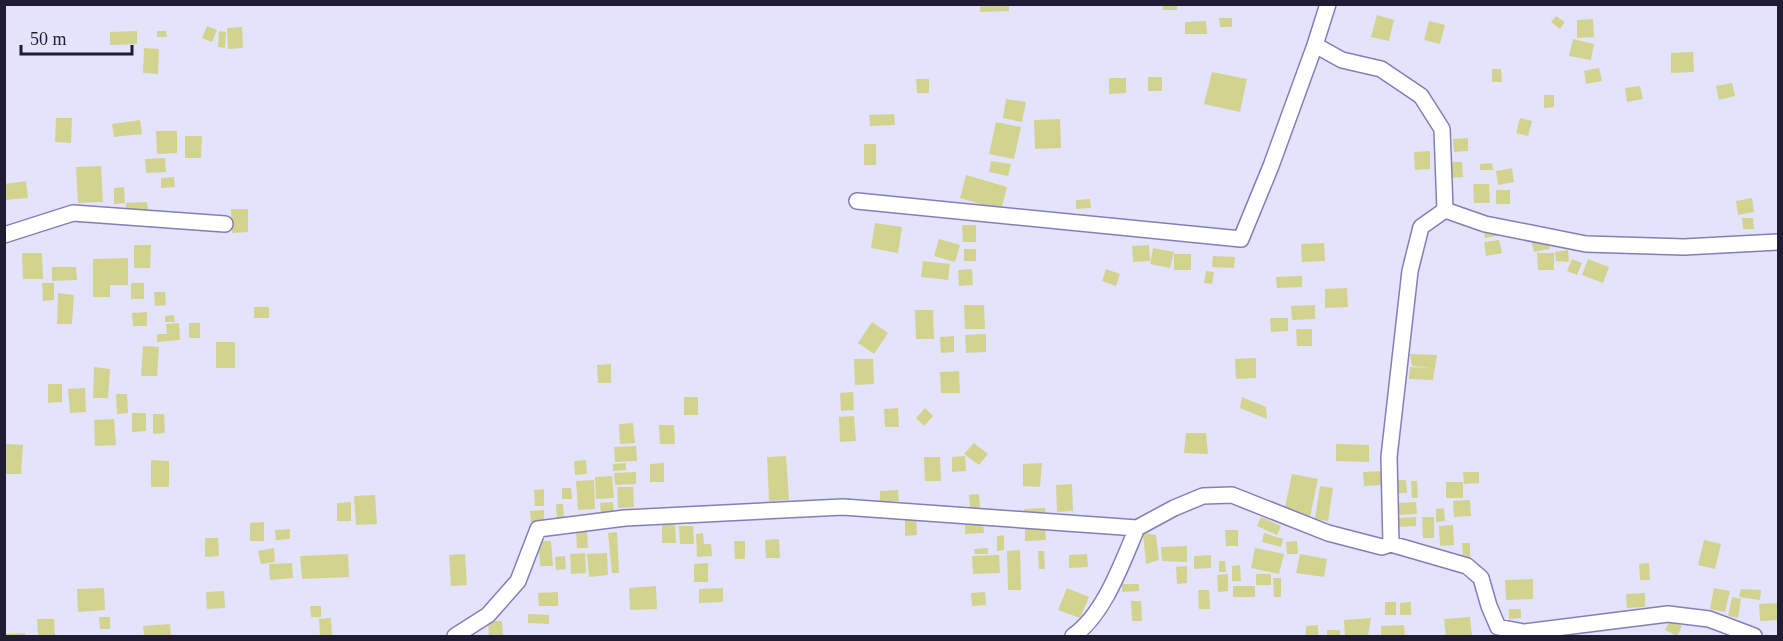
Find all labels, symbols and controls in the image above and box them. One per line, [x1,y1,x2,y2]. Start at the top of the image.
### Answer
scale bar [21,18,132,56]
text: 50 m [30,29,67,49]

